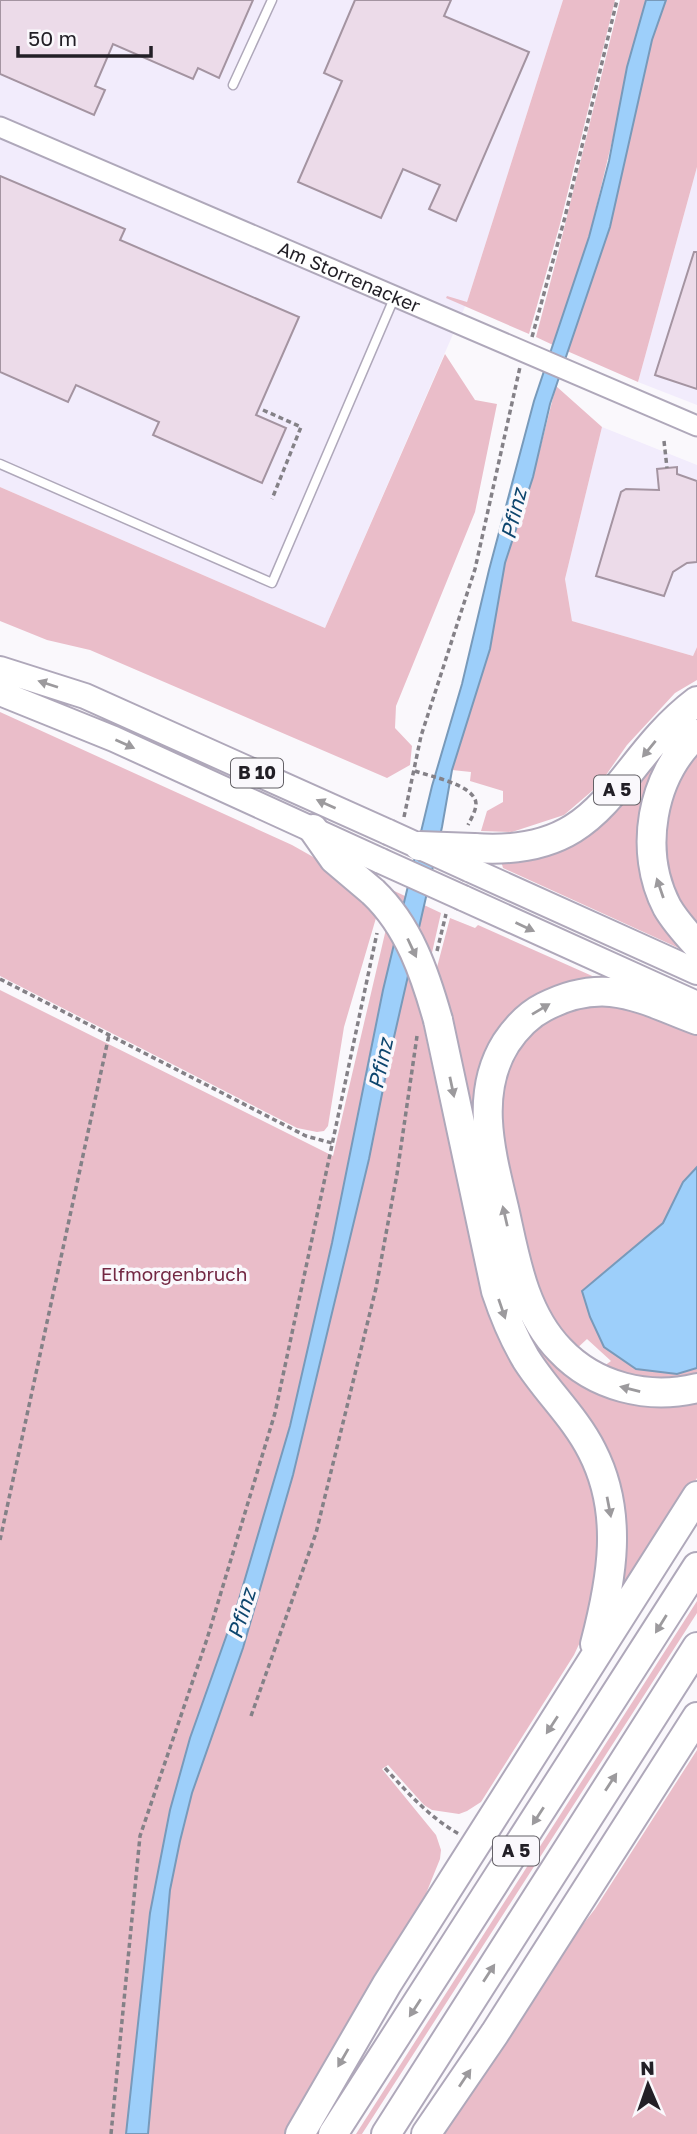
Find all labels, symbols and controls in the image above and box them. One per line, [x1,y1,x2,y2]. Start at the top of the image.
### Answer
scale bar [18,14,150,58]
text: 50 m [28,25,77,51]
street label: Am Storrenacker [275,236,425,317]
water label: Pfinz [494,484,532,542]
one-way arrow [37,678,58,689]
one-way arrow [115,738,135,750]
one-way arrow [642,740,657,757]
road number: B 10 [231,758,283,788]
road number: A 5 [594,776,640,804]
one-way arrow [316,798,336,810]
one-way arrow [654,878,665,899]
one-way arrow [514,922,535,933]
one-way arrow [406,938,418,958]
one-way arrow [531,1003,550,1016]
water label: Pfinz [362,1034,399,1091]
one-way arrow [447,1076,458,1098]
one-way arrow [500,1205,511,1227]
park label: Elfmorgenbruch [101,1262,247,1285]
one-way arrow [498,1299,508,1320]
one-way arrow [618,1383,640,1394]
one-way arrow [604,1496,615,1518]
water label: Pfinz [221,1583,262,1642]
one-way arrow [654,1615,667,1634]
one-way arrow [546,1715,559,1735]
one-way arrow [604,1772,617,1791]
one-way arrow [532,1807,545,1826]
road number: A 5 [493,1837,539,1866]
one-way arrow [482,1964,495,1983]
one-way arrow [409,1998,422,2017]
one-way arrow [337,2048,349,2067]
north arrow [613,2050,683,2120]
text: N [640,2056,655,2079]
one-way arrow [458,2069,471,2088]

